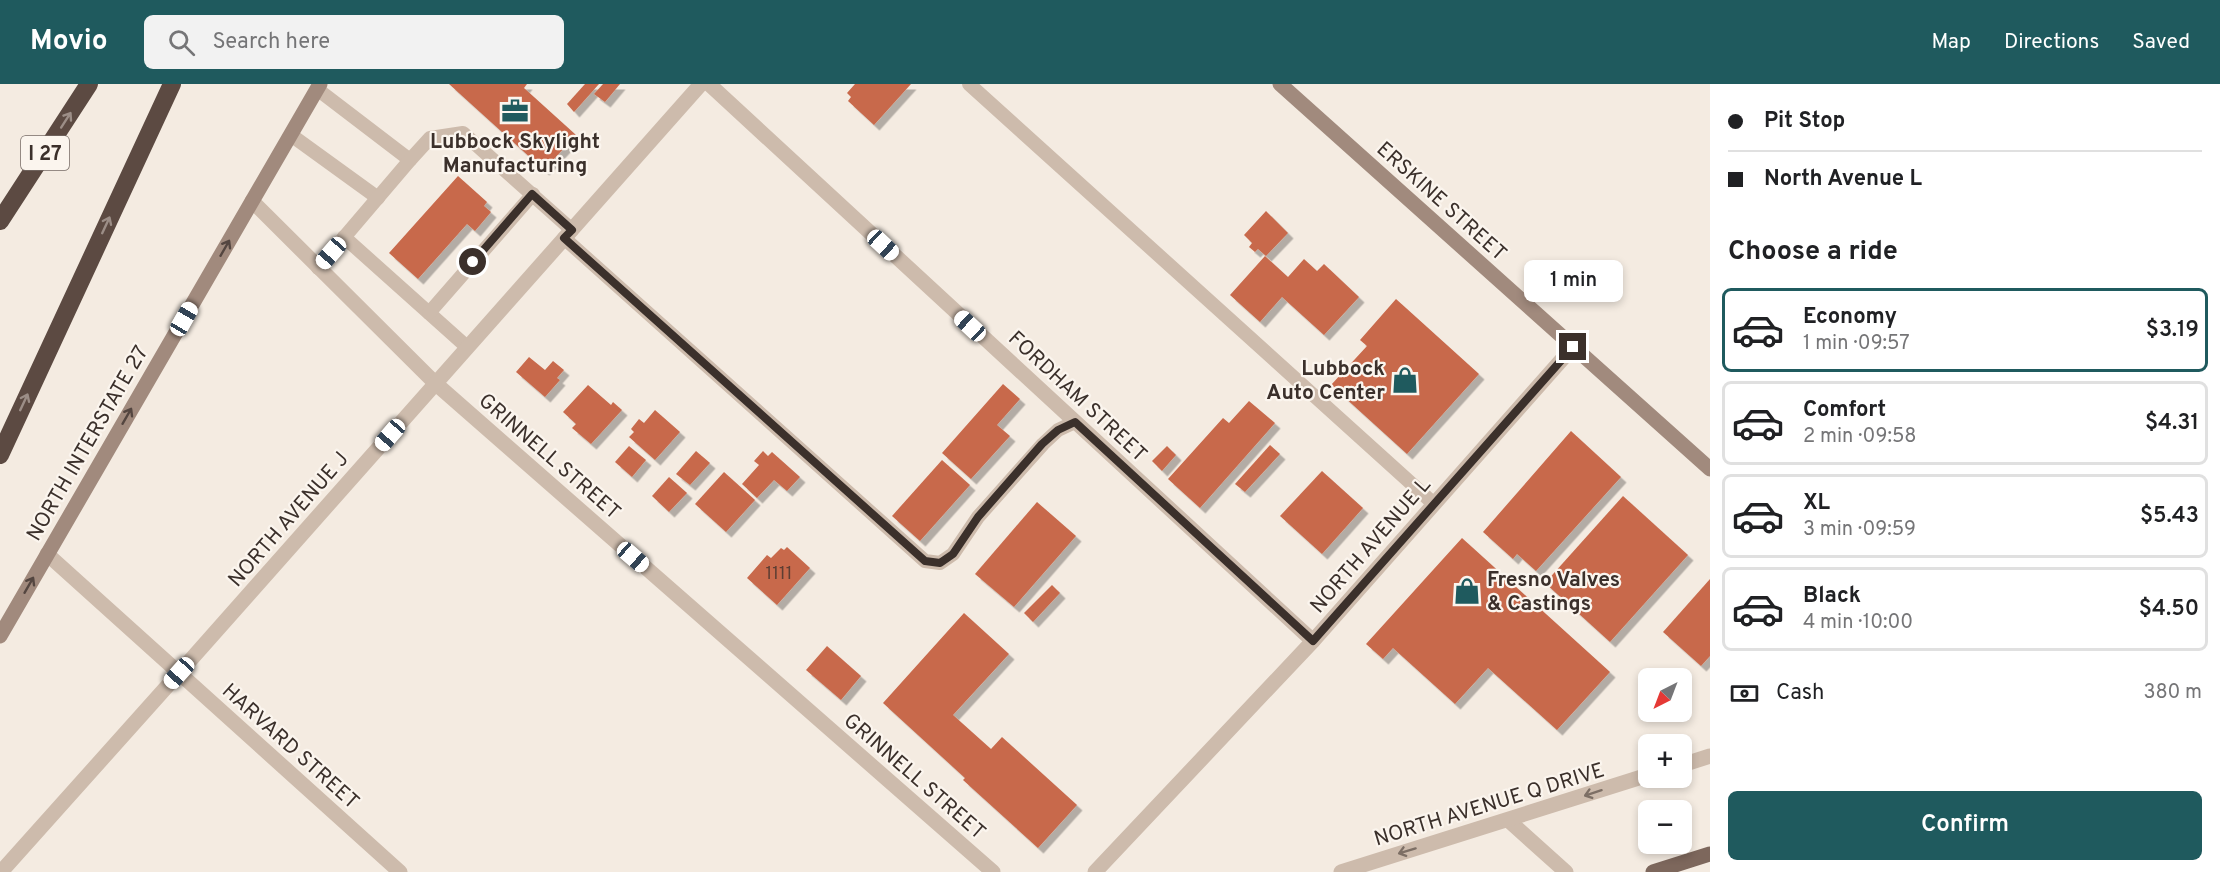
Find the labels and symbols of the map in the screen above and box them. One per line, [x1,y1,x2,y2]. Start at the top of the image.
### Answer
office icon: Lubbock Skylight Manufacturing [500,96,530,126]
one-way arrow [60,111,73,128]
place label: Lubbock Skylight Manufacturing [430,129,600,180]
road number: I 27 [21,136,69,170]
street label: ERSKINE STREET [1370,136,1512,268]
one-way arrow [100,216,112,234]
car [864,226,902,264]
car [312,234,350,272]
one-way arrow [219,240,231,257]
route start [459,248,486,275]
callout: 1 min [1524,260,1622,302]
car [167,299,201,339]
car [951,307,989,345]
street label: FORDHAM STREET [1002,326,1152,469]
route end [1559,333,1586,360]
street label: NORTH INTERSTATE 27 [21,341,155,546]
place label: Lubbock Auto Center [1266,356,1385,407]
shop icon: Lubbock Auto Center [1390,365,1420,395]
street label: GRINNELL STREET [472,388,626,526]
one-way arrow [20,393,31,411]
one-way arrow [122,408,133,426]
car [371,416,409,454]
street label: NORTH AVENUE J [223,447,355,593]
street label: NORTH AVENUE L [1305,472,1438,619]
car [614,538,652,576]
house number: 1111 [766,563,792,586]
place label: Fresno Valves & Castings [1487,567,1620,618]
shop icon: Fresno Valves & Castings [1452,576,1482,606]
one-way arrow [23,577,35,594]
car [160,654,198,692]
north arrow [1638,668,1692,722]
street label: HARVARD STREET [216,678,364,816]
street label: GRINNELL STREET [837,708,991,846]
street label: NORTH AVENUE Q DRIVE [1371,757,1608,853]
one-way arrow [1584,788,1603,799]
one-way arrow [1398,847,1417,858]

